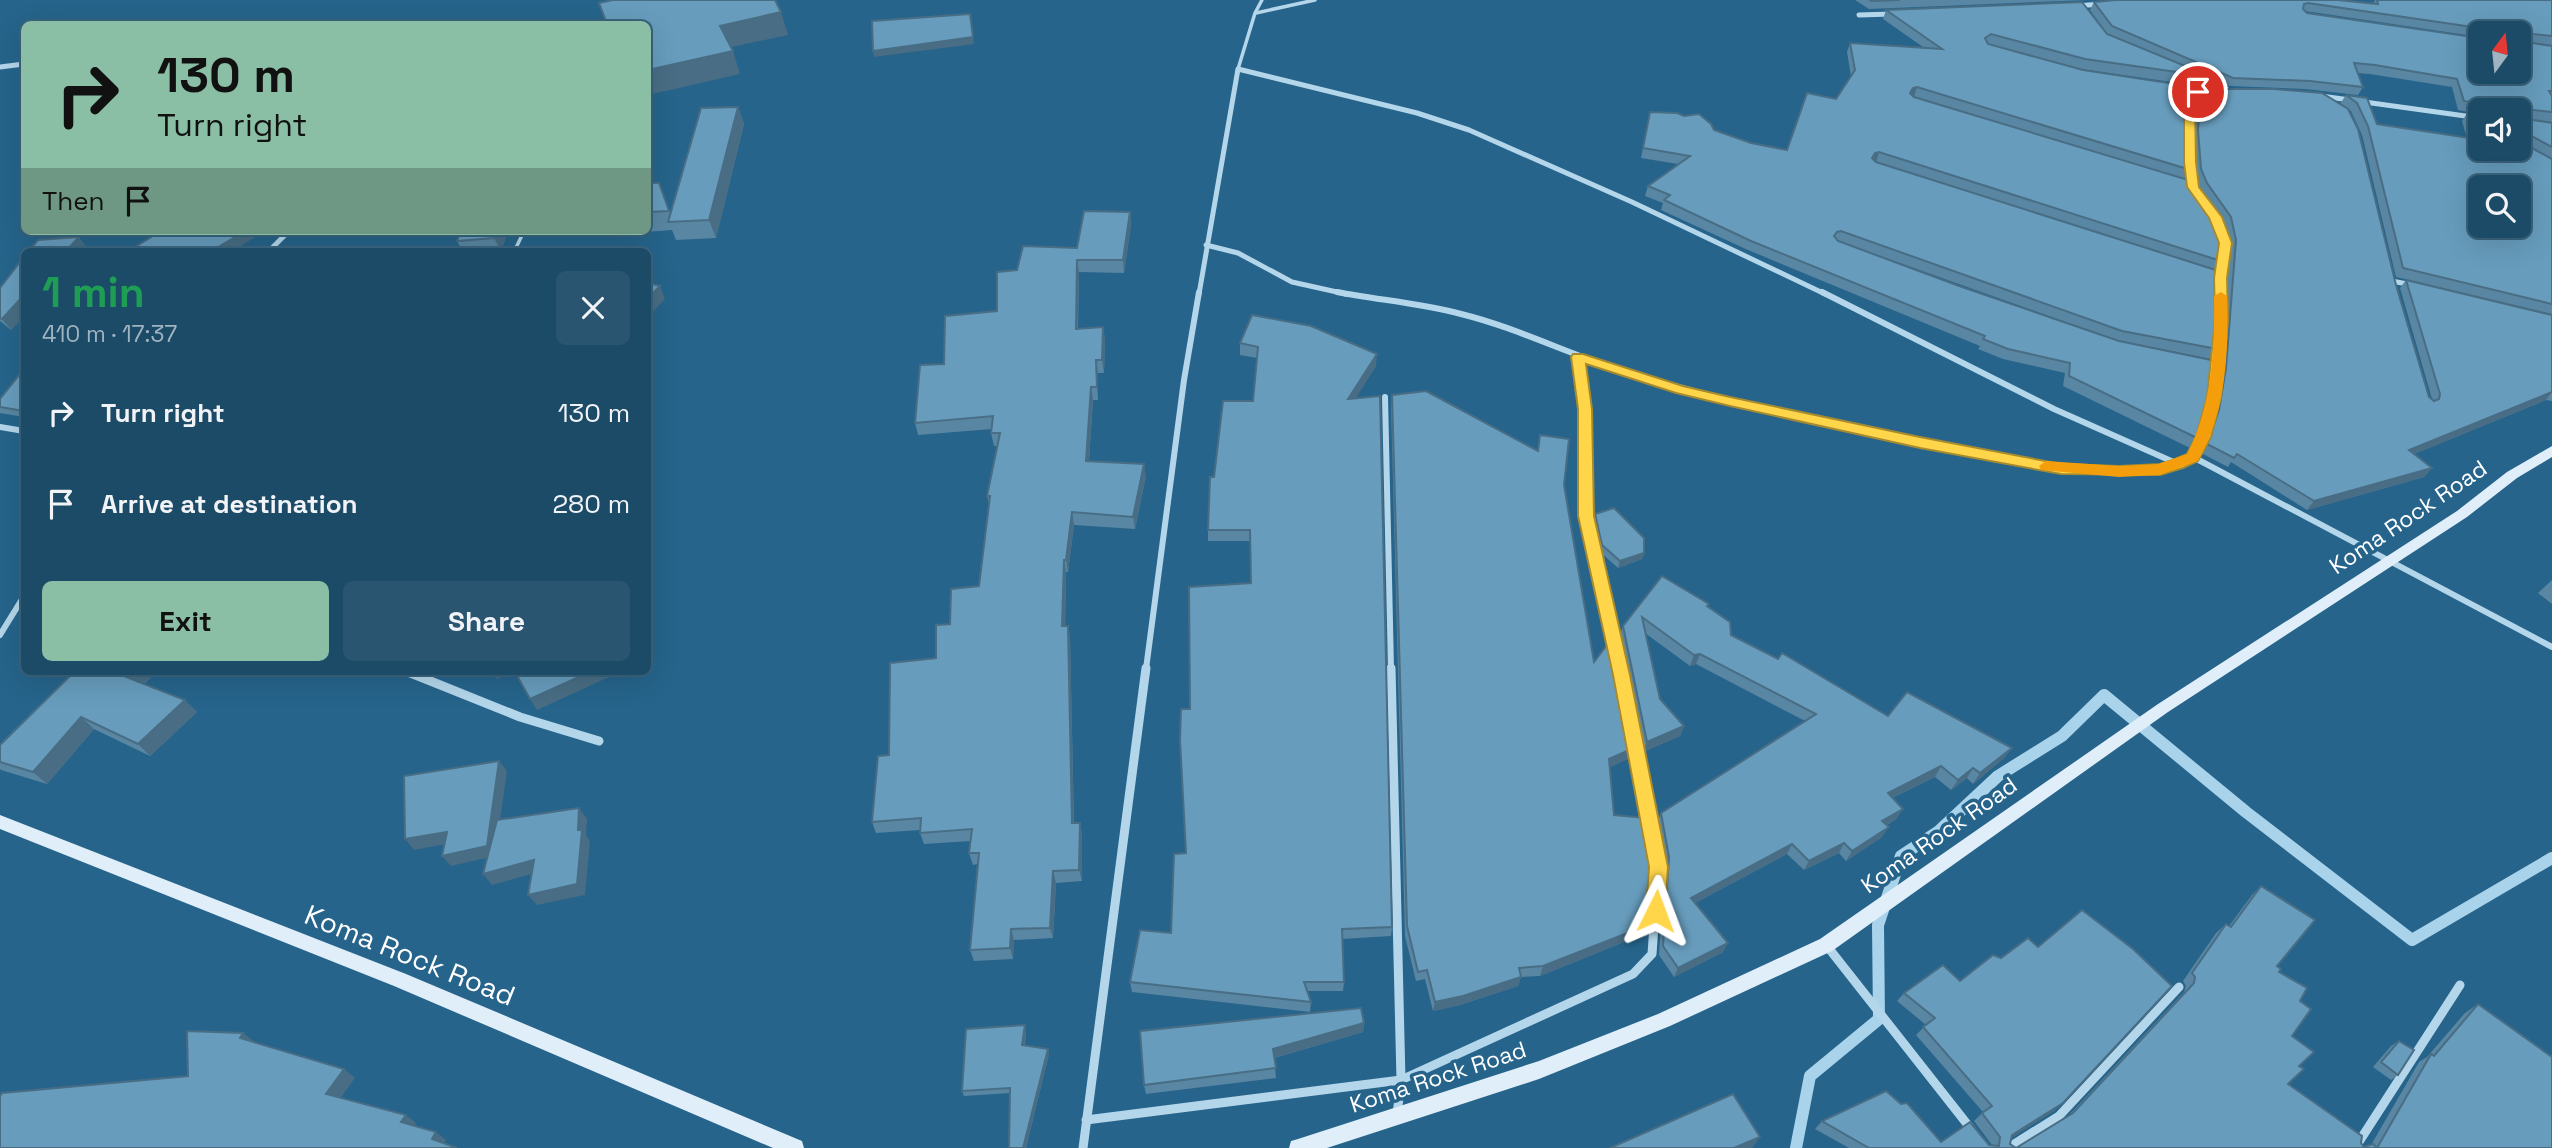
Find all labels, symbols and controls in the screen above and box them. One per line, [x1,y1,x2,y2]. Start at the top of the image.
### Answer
north arrow [2468,21,2530,84]
map controls [2468,21,2531,238]
text: 130 m [157,44,295,106]
icon: right [42,49,133,140]
pin [2168,62,2228,122]
icon: arrive [2179,73,2217,111]
button: sound [2468,98,2531,161]
text: Turn right [157,105,307,145]
button: search [2468,175,2531,238]
icon: arrive [119,182,157,220]
text: Then [42,184,105,218]
text: 1 min [42,266,145,319]
button: close [556,271,630,345]
text: 410 m · 17:37 [42,319,177,349]
icon: right [42,394,80,432]
text: Turn right [101,396,225,430]
text: 130 m [558,396,630,430]
street label: Koma Rock Road [2323,453,2493,581]
icon: arrive [42,485,80,523]
text: Arrive at destination [101,487,358,521]
text: 280 m [552,487,630,521]
button: Exit [42,581,329,661]
button: Share [343,581,630,661]
street label: Koma Rock Road [1855,770,2023,900]
position arrow [1619,874,1693,948]
street label: Koma Rock Road [299,896,521,1014]
street label: Koma Rock Road [1346,1034,1530,1120]

